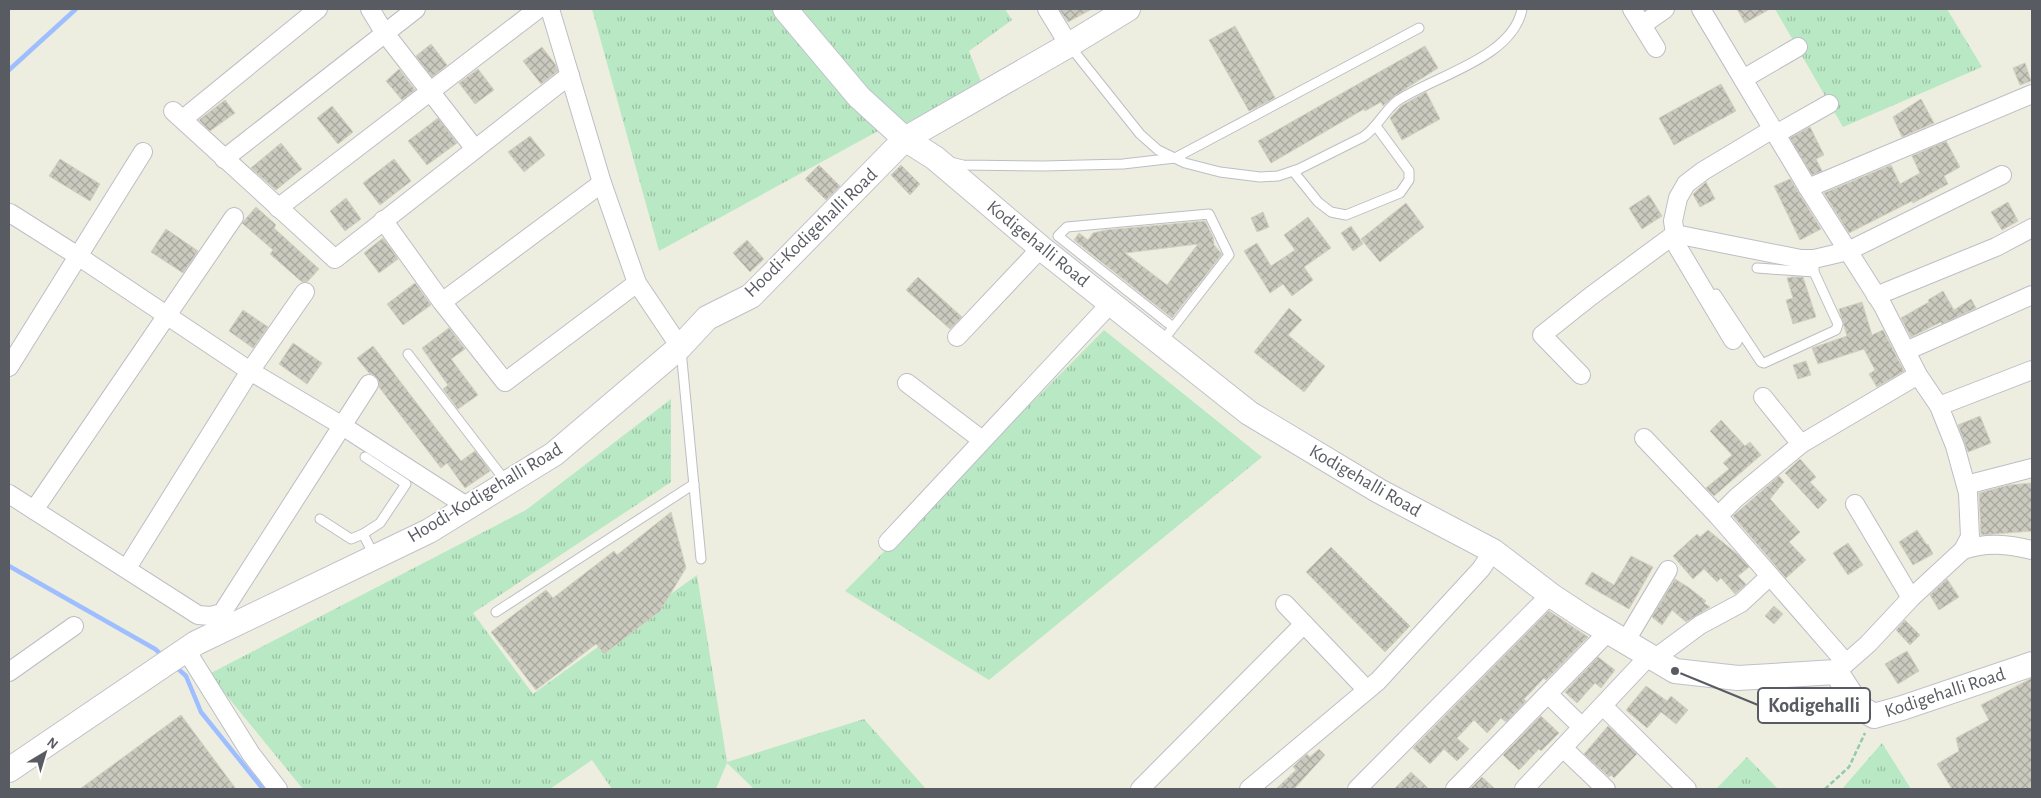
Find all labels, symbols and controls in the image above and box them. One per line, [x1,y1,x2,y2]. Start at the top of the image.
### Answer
street label: Hoodi-Kodigehalli Road [741,165,881,301]
street label: Kodigehalli Road [983,197,1093,291]
street label: Hoodi-Kodigehalli Road [405,439,566,547]
street label: Kodigehalli Road [1306,441,1424,521]
street label: Kodigehalli Road [1882,665,2008,721]
callout: Kodigehalli [1758,688,1870,723]
text: Kodigehalli [1768,696,1860,716]
north arrow [20,728,70,778]
text: N [44,735,61,752]

